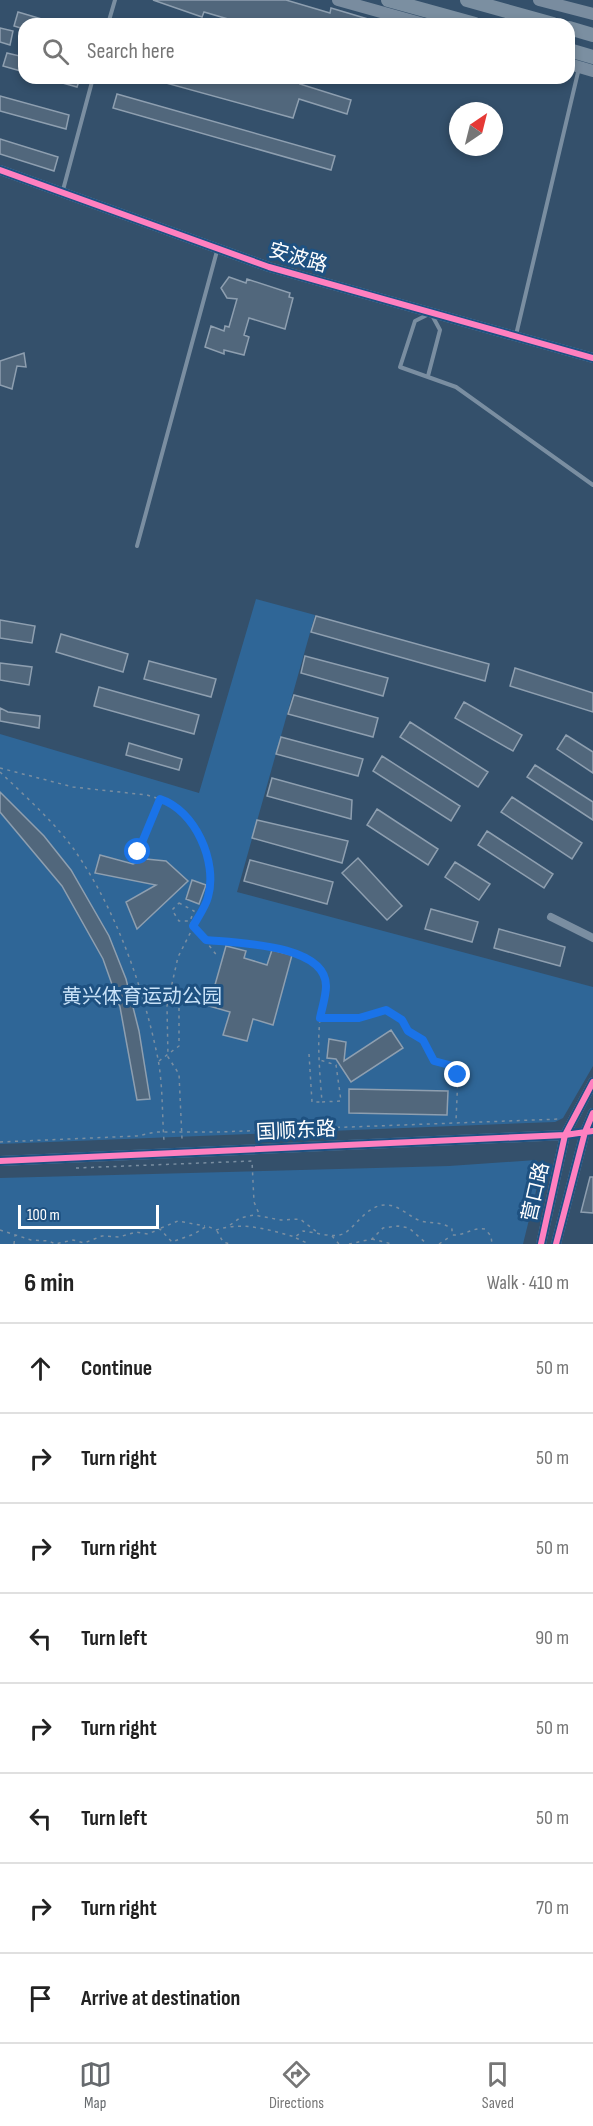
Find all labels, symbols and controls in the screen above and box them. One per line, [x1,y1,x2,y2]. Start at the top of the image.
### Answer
search box [18,18,575,84]
icon: search [39,35,72,68]
text: Search here [87,38,174,65]
north arrow [449,102,503,156]
street label: 安波路 [266,238,330,278]
route start [124,838,150,864]
park label: 黄兴体育运动公园 [62,985,222,1009]
route end [444,1061,470,1087]
street label: 国顺东路 [255,1117,337,1145]
street label: 营口路 [518,1160,554,1224]
scale bar [18,1202,159,1230]
text: 100 m [27,1206,60,1225]
text: 6 min [24,1268,74,1299]
text: Walk · 410 m [487,1271,569,1295]
icon: ahead [24,1352,57,1385]
text: Continue [81,1355,152,1382]
text: 50 m [536,1356,569,1380]
icon: right [24,1442,57,1475]
text: Turn right [81,1445,157,1472]
text: 50 m [536,1446,569,1470]
icon: right [24,1532,57,1565]
text: Turn right [81,1535,157,1562]
text: 50 m [536,1536,569,1560]
icon: left [24,1622,57,1655]
text: Turn left [81,1625,147,1652]
text: 90 m [535,1626,569,1650]
icon: right [24,1712,57,1745]
text: Turn right [81,1715,157,1742]
text: 50 m [536,1716,569,1740]
icon: left [24,1802,57,1835]
text: Turn left [81,1805,147,1832]
text: 50 m [536,1806,569,1830]
icon: right [24,1892,57,1925]
text: Turn right [81,1895,157,1922]
text: 70 m [536,1896,569,1920]
icon: arrive [24,1982,57,2015]
text: Arrive at destination [81,1985,240,2012]
tab: Map [79,2058,112,2113]
tab: Directions [269,2058,324,2113]
tab: Saved [481,2058,514,2113]

